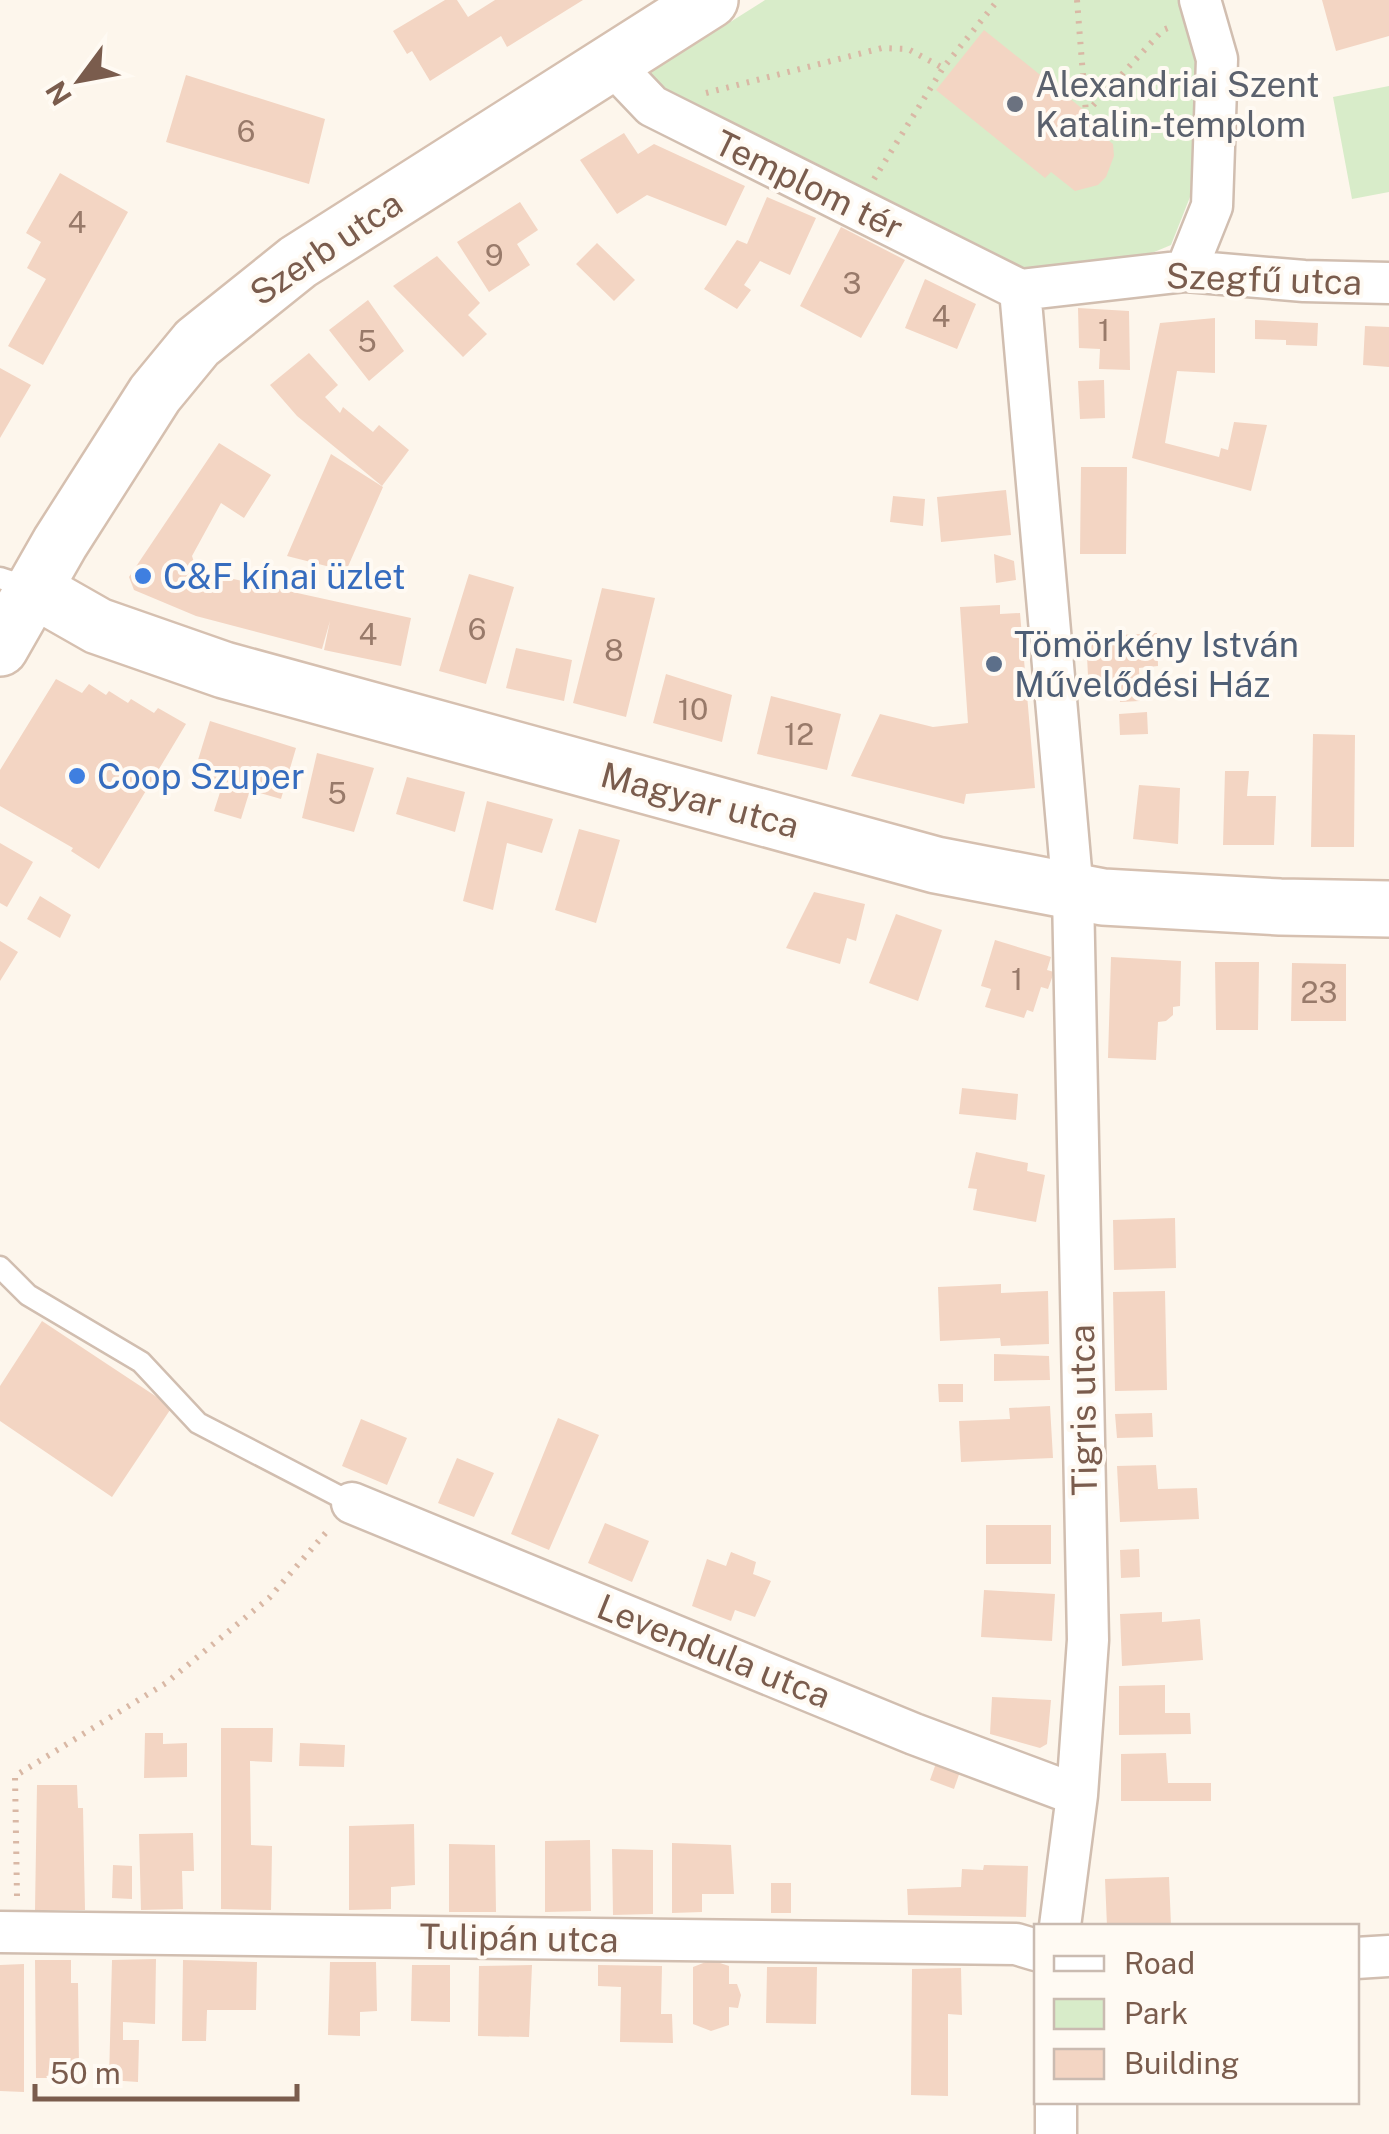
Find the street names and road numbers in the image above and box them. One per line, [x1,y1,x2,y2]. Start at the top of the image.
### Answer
street label: Templom tér [708,122,910,248]
street label: Szerb utca [242,182,410,314]
street label: Szegfű utca [1165,255,1363,303]
street label: Magyar utca [596,754,804,846]
street label: Tigris utca [1061,1324,1105,1496]
street label: Levendula utca [592,1586,836,1716]
street label: Tulipán utca [419,1916,619,1960]

